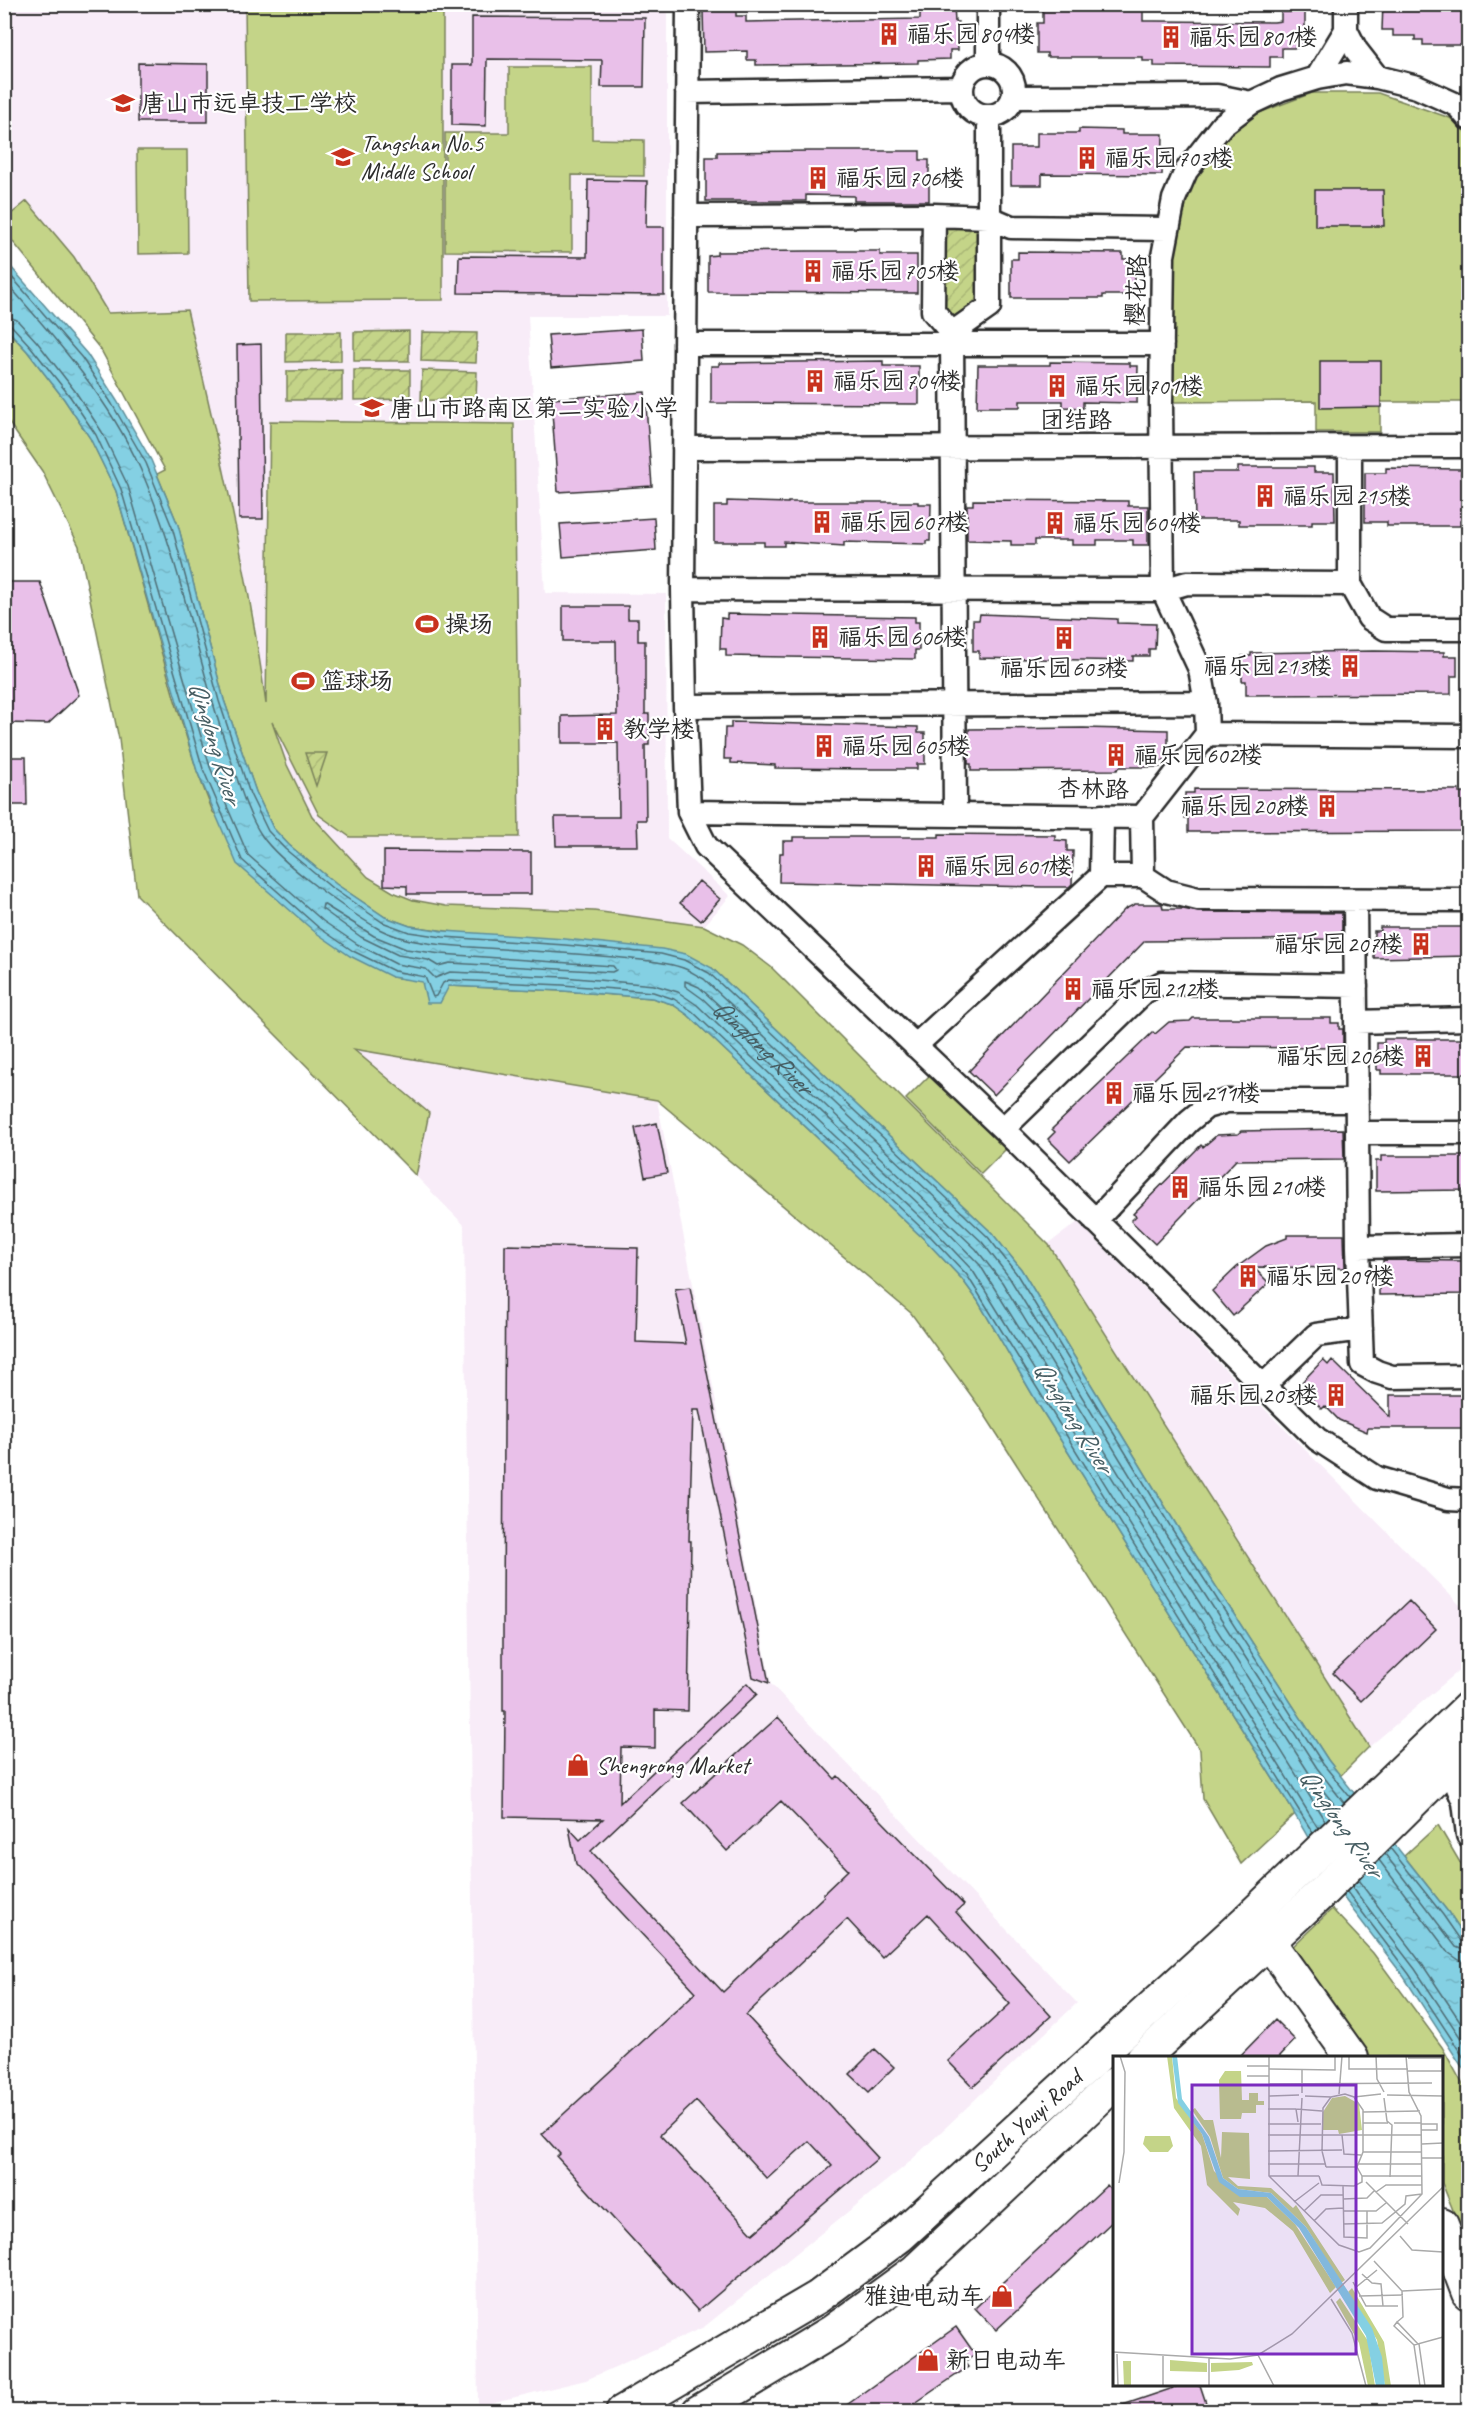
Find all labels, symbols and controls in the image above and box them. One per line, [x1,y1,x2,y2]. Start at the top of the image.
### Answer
place label: 福乐园804楼 [907,19,1035,49]
building icon: 福乐园804楼 [876,21,902,47]
place label: 福乐园801楼 [1189,22,1317,52]
building icon: 福乐园801楼 [1158,24,1184,50]
place label: 唐山市远卓技工学校 [141,88,357,118]
school or university icon: 唐山市远卓技工学校 [110,90,136,116]
place label: Tangshan No.5 Middle School [361,128,485,186]
place label: 福乐园703楼 [1105,143,1233,173]
school or university icon: Tangshan No.5 Middle School [330,144,356,170]
building icon: 福乐园703楼 [1074,145,1100,171]
place label: 福乐园706楼 [836,163,964,193]
building icon: 福乐园706楼 [805,165,831,191]
street label: 樱花路 [1120,253,1152,327]
place label: 福乐园705楼 [831,256,959,286]
building icon: 福乐园705楼 [800,258,826,284]
place label: 福乐园704楼 [833,366,961,396]
building icon: 福乐园704楼 [802,368,828,394]
place label: 福乐园701楼 [1075,371,1203,401]
building icon: 福乐园701楼 [1044,373,1070,399]
place label: 唐山市路南区第二实验小学 [390,393,678,423]
school or university icon: 唐山市路南区第二实验小学 [359,395,385,421]
street label: 团结路 [1040,405,1112,435]
place label: 福乐园215楼 [1283,481,1411,511]
building icon: 福乐园215楼 [1252,483,1278,509]
place label: 福乐园607楼 [840,507,968,537]
place label: 福乐园604楼 [1073,508,1201,538]
building icon: 福乐园607楼 [809,509,835,535]
building icon: 福乐园604楼 [1042,510,1068,536]
place label: 操场 [445,609,493,639]
sports icon: 操场 [414,611,440,637]
place label: 福乐园606楼 [838,622,966,652]
building icon: 福乐园606楼 [807,624,833,650]
building icon: 福乐园603楼 [1051,625,1077,651]
place label: 福乐园213楼 [1204,651,1332,681]
place label: 福乐园603楼 [1000,653,1128,683]
building icon: 福乐园213楼 [1337,653,1363,679]
place label: 篮球场 [321,666,393,696]
sports icon: 篮球场 [290,668,316,694]
water label: Qinglong River [181,677,251,811]
place label: 教学楼 [623,714,695,744]
building icon: 教学楼 [592,716,618,742]
place label: 福乐园605楼 [842,731,970,761]
building icon: 福乐园605楼 [811,733,837,759]
place label: 福乐园602楼 [1134,740,1262,770]
building icon: 福乐园602楼 [1103,742,1129,768]
street label: 杏林路 [1057,773,1129,805]
place label: 福乐园208楼 [1181,791,1309,821]
building icon: 福乐园208楼 [1314,793,1340,819]
place label: 福乐园601楼 [944,851,1072,881]
building icon: 福乐园601楼 [913,853,939,879]
place label: 福乐园207楼 [1275,929,1403,959]
building icon: 福乐园207楼 [1408,931,1434,957]
place label: 福乐园212楼 [1091,974,1219,1004]
building icon: 福乐园212楼 [1060,976,1086,1002]
water label: Qinglong River [706,992,823,1105]
place label: 福乐园206楼 [1277,1041,1405,1071]
building icon: 福乐园206楼 [1410,1043,1436,1069]
place label: 福乐园211楼 [1132,1078,1260,1108]
building icon: 福乐园211楼 [1101,1080,1127,1106]
place label: 福乐园210楼 [1198,1172,1326,1202]
building icon: 福乐园210楼 [1167,1174,1193,1200]
place label: 福乐园209楼 [1266,1261,1394,1291]
building icon: 福乐园209楼 [1235,1263,1261,1289]
water label: Qinglong River [1026,1354,1123,1482]
place label: 福乐园203楼 [1190,1380,1318,1410]
building icon: 福乐园203楼 [1323,1382,1349,1408]
place label: Shengrong Market [596,1750,752,1780]
shop icon: Shengrong Market [565,1752,591,1778]
water label: Qinglong River [1292,1761,1394,1887]
inset map [1113,2056,1443,2386]
street label: South Youyi Road [964,2061,1091,2179]
place label: 雅迪电动车 [864,2281,984,2311]
shop icon: 雅迪电动车 [989,2283,1015,2309]
place label: 新日电动车 [946,2345,1066,2375]
shop icon: 新日电动车 [915,2347,941,2373]

